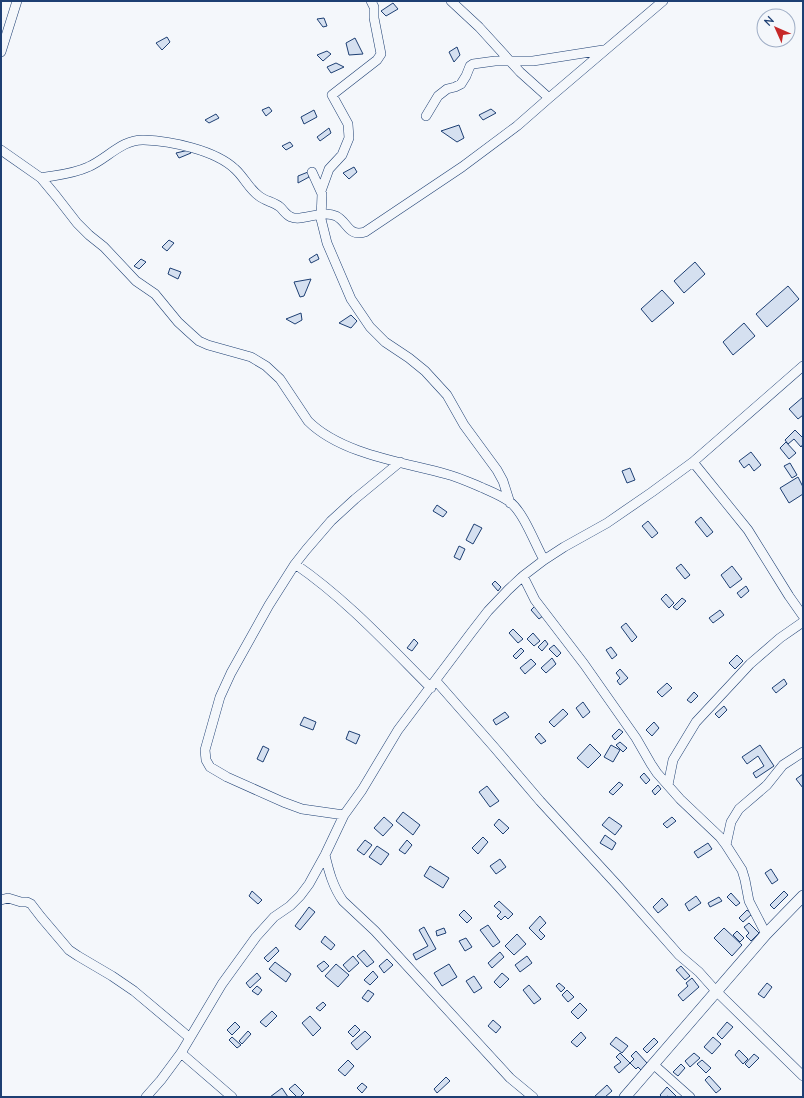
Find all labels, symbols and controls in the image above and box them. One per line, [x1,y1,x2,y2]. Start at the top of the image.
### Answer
north arrow [756,8,796,48]
text: N [761,13,776,28]

